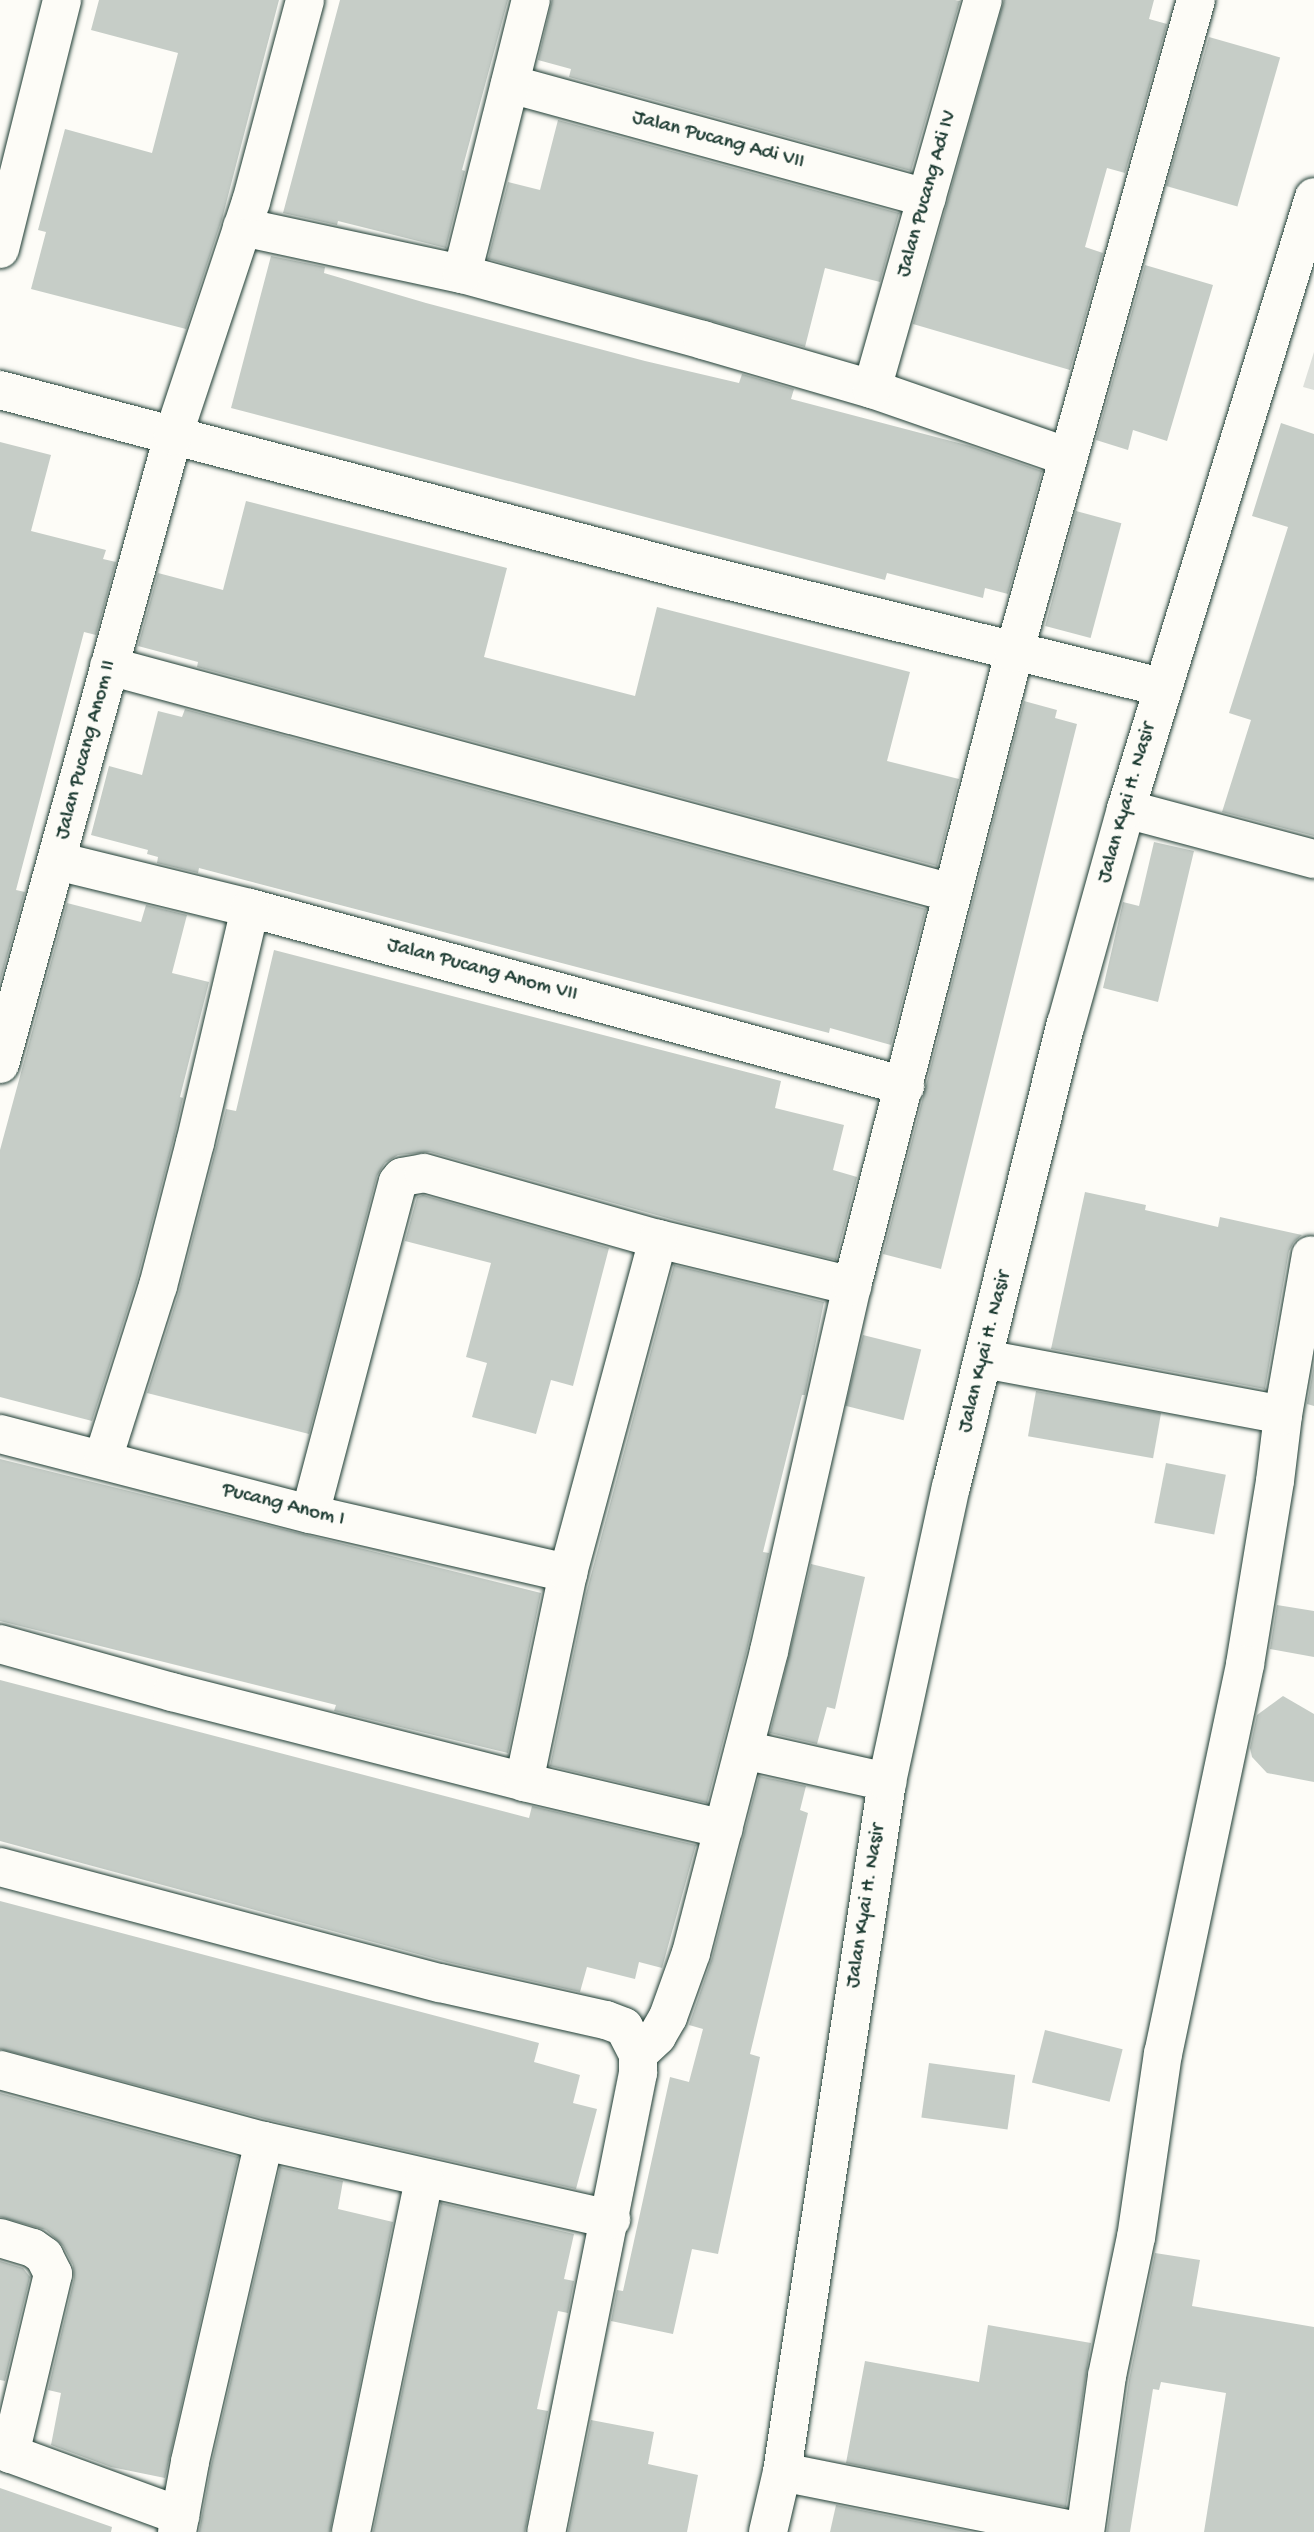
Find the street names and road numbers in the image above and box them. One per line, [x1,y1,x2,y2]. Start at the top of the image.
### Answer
street label: Jalan Pucang Adi VII [629,106,807,176]
street label: Jalan Pucang Adi IV [892,108,964,280]
street label: Jalan Pucang Anom II [51,658,123,842]
street label: Jalan Kyai H. Nasir [1093,720,1163,886]
street label: Jalan Pucang Anom VII [384,933,580,1009]
street label: Jalan Kyai H. Nasir [954,1269,1018,1435]
street label: Pucang Anom I [219,1479,347,1533]
street label: Jalan Kyai H. Nasir [842,1822,892,1990]

